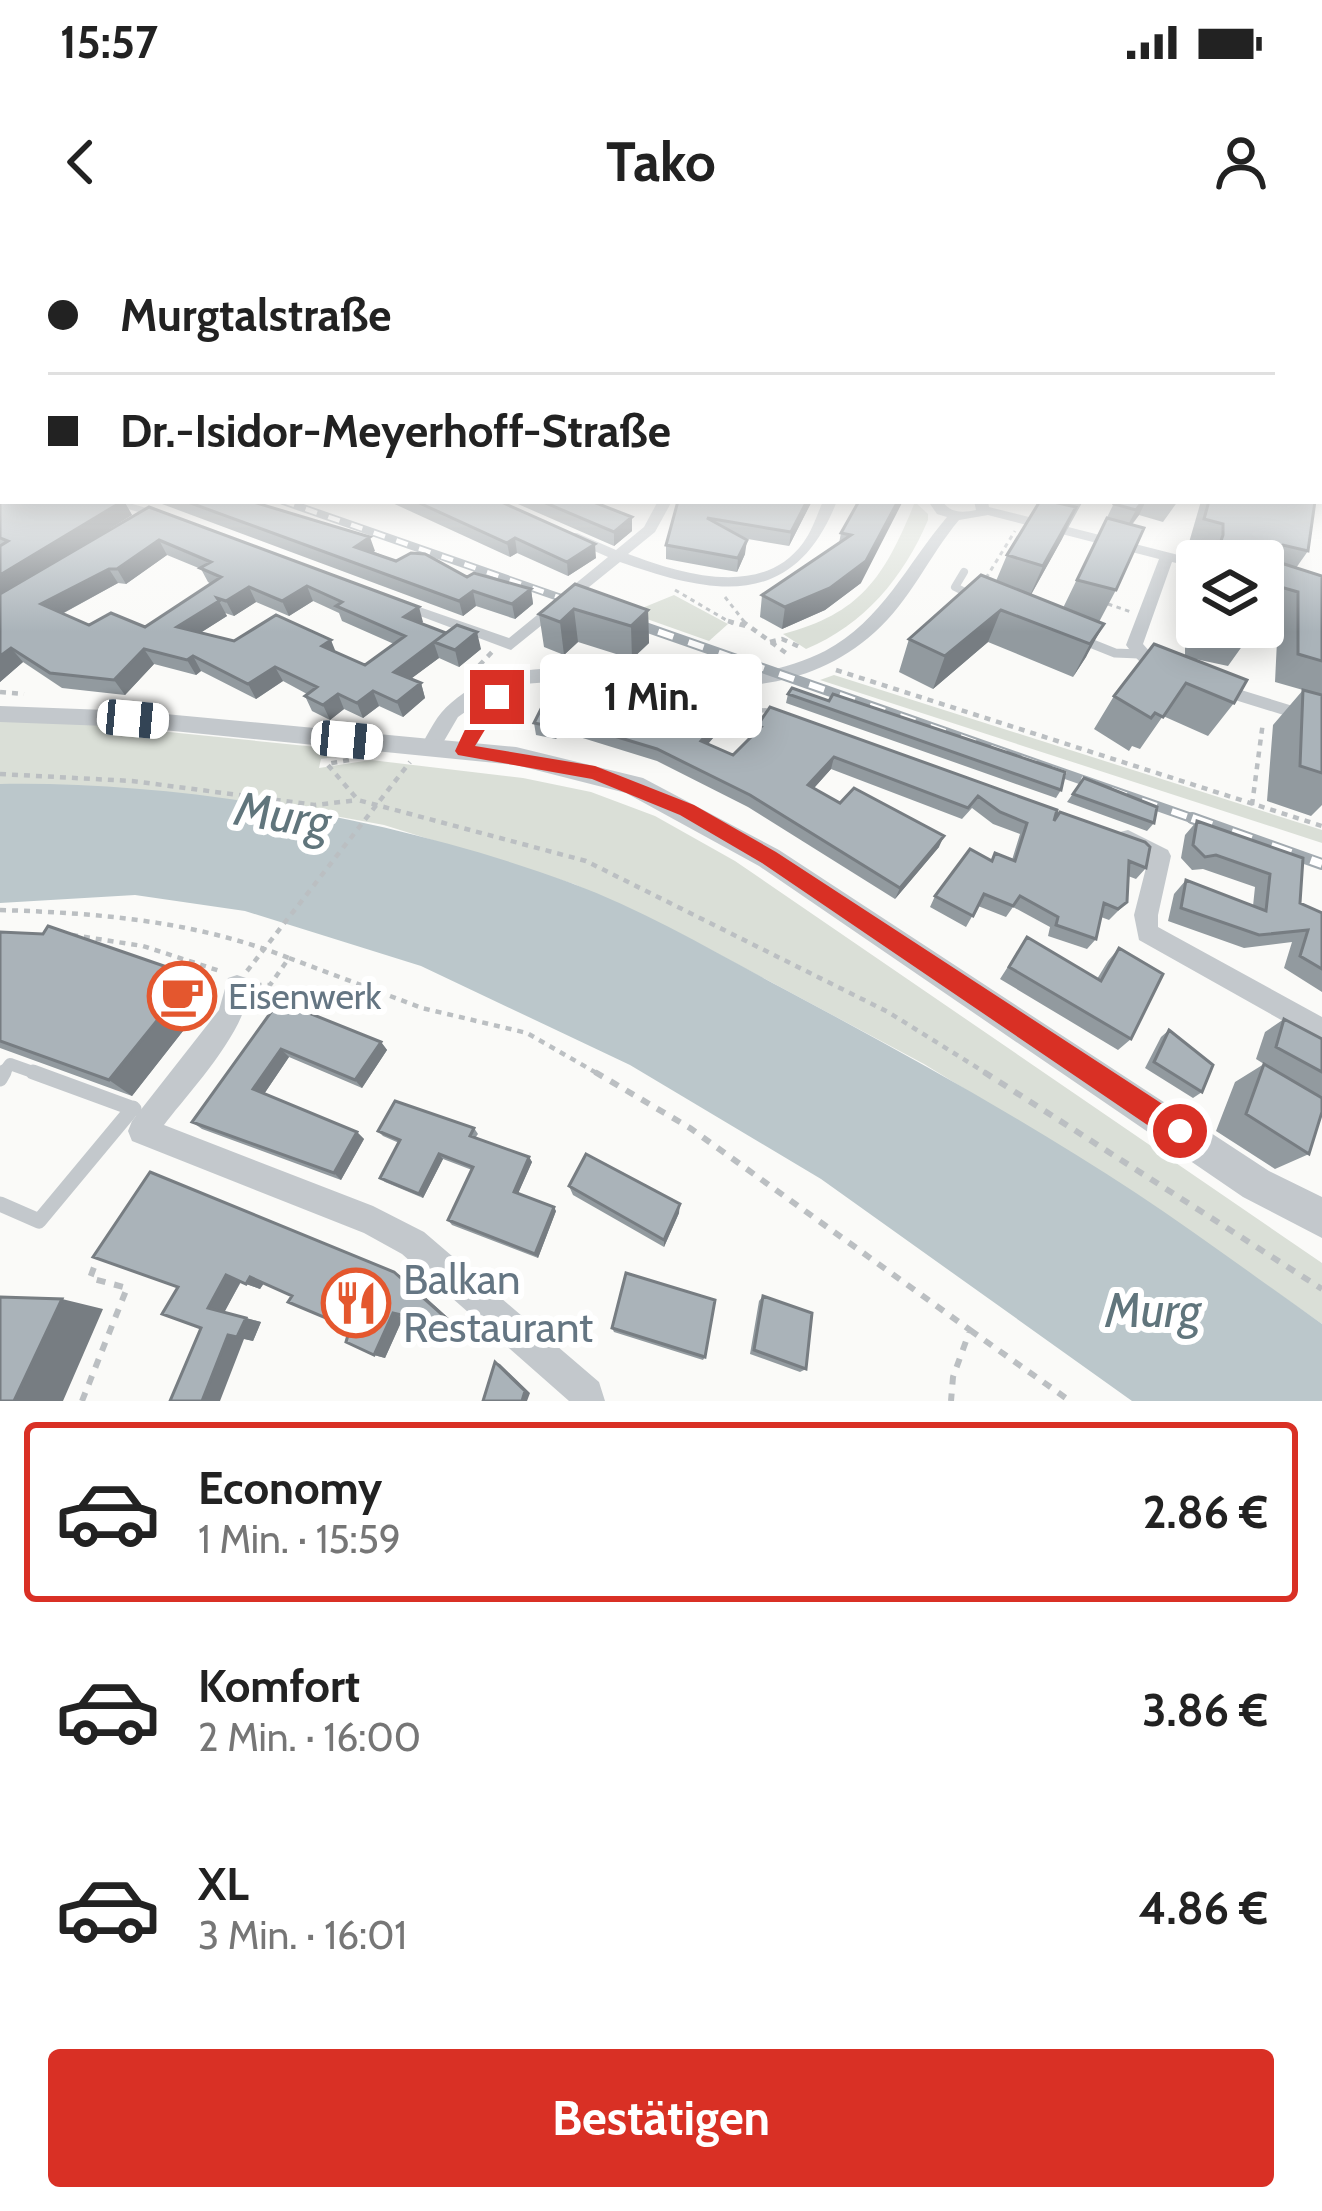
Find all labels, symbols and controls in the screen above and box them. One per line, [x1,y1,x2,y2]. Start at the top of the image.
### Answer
text: 15:57 [60,15,158,69]
icon: back [48,129,114,195]
text: Tako [606,129,716,195]
icon: person [1208,129,1274,195]
text: Murgtalstraße [120,288,392,342]
text: Dr.-Isidor-Meyerhoff-Straße [120,404,671,458]
map controls [1176,540,1284,648]
button: layers [1176,540,1284,648]
callout: 1 Min. [539,655,761,739]
route end [470,670,524,724]
text: 1 Min. [604,672,698,720]
car [96,698,170,740]
car [310,719,384,761]
water label: Murg [230,779,337,851]
cafe icon: Eisenwerk [147,961,217,1031]
place label: Eisenwerk [228,974,382,1018]
route start [1153,1104,1207,1158]
place label: Balkan Restaurant [403,1253,593,1353]
restaurant icon: Balkan Restaurant [321,1268,391,1338]
water label: Murg [1104,1281,1203,1339]
icon: car [54,1458,162,1566]
text: Economy [198,1461,382,1515]
text: 2.86 € [1143,1485,1268,1539]
text: 1 Min. · 15:59 [198,1515,401,1563]
icon: car [54,1656,162,1764]
text: Komfort [198,1659,360,1713]
text: 3.86 € [1142,1683,1268,1737]
text: 2 Min. · 16:00 [198,1713,421,1761]
icon: car [54,1854,162,1962]
text: XL [198,1857,249,1911]
text: 4.86 € [1139,1881,1268,1935]
text: 3 Min. · 16:01 [198,1911,407,1959]
button: Bestätigen [48,2049,1274,2187]

